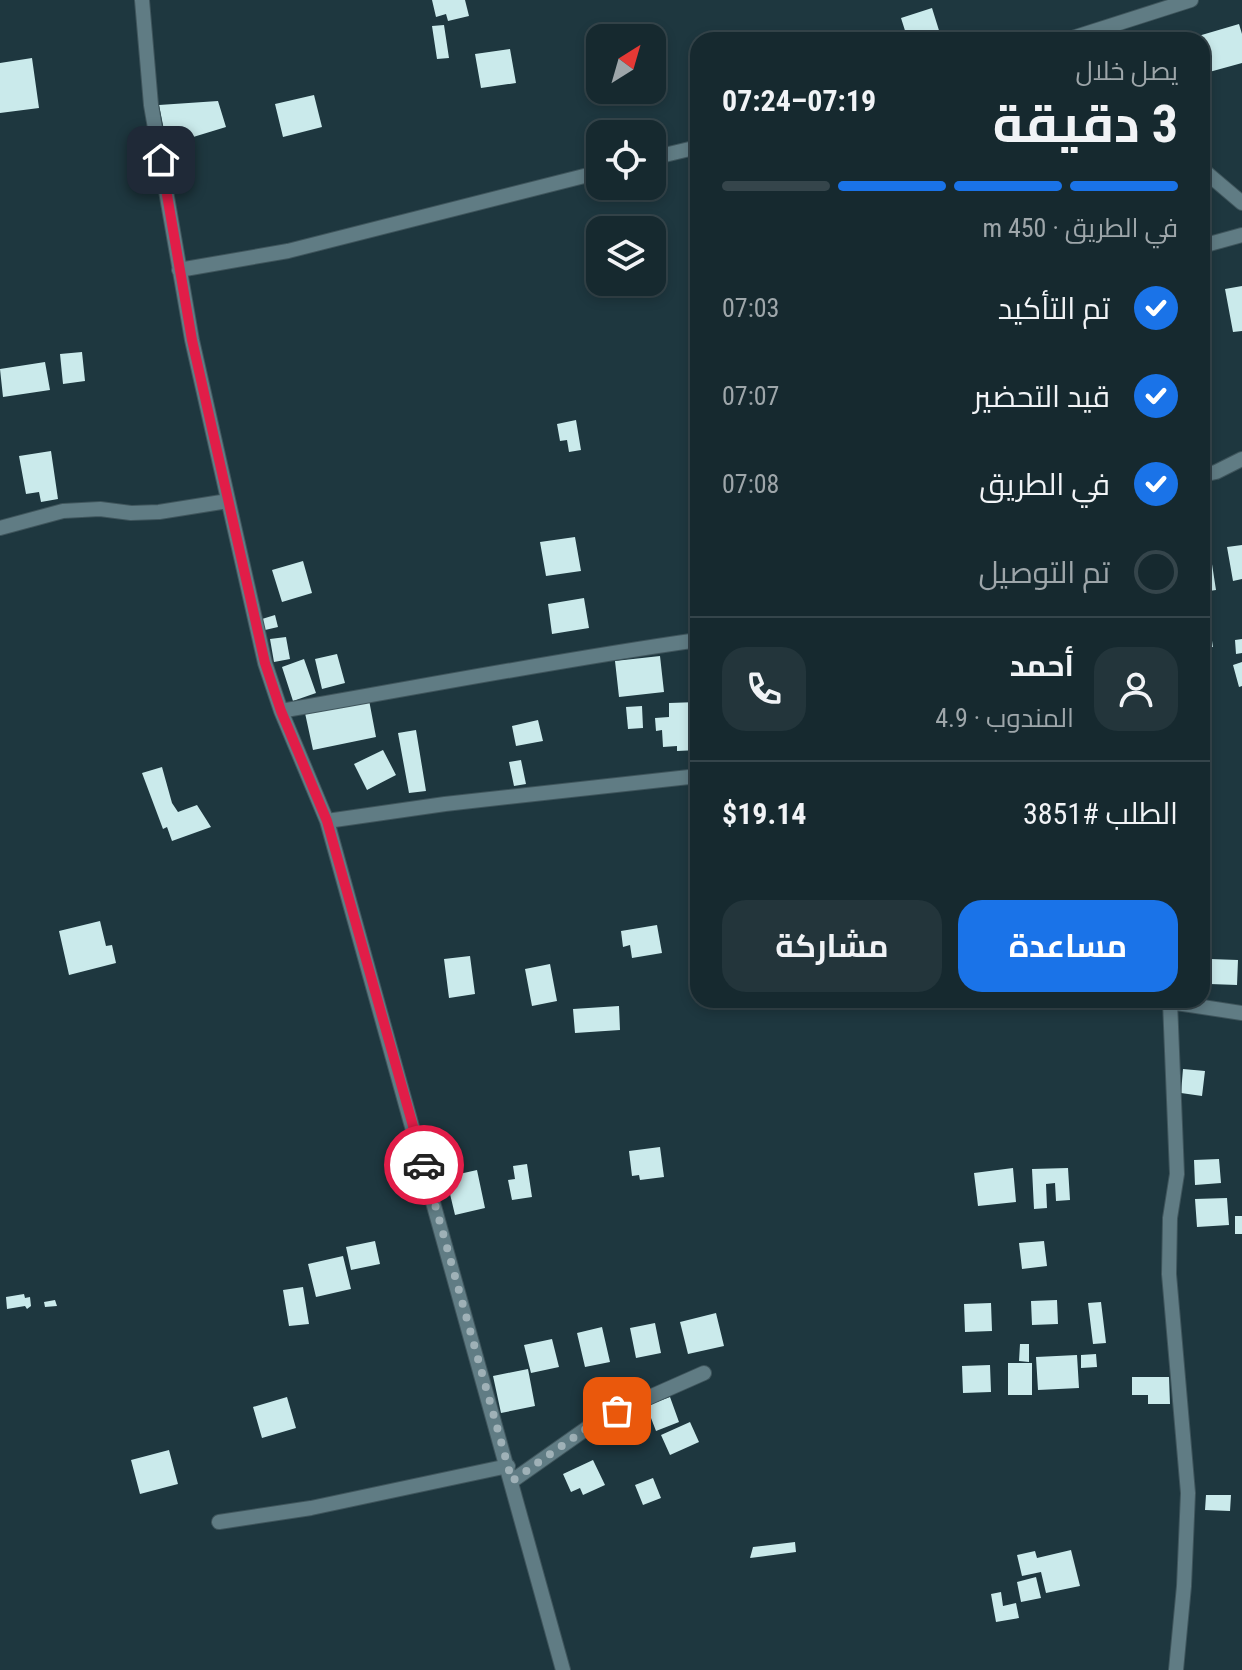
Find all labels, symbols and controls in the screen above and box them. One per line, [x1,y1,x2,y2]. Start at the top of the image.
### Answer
north arrow [586,24,666,104]
map controls [586,24,666,296]
text: يصل خلال [1076,56,1178,86]
text: 07:19–07:24 [722,83,876,118]
text: 3 دقيقة [993,94,1178,155]
button: locate [586,120,666,200]
pin [127,126,195,194]
icon: home [139,138,183,182]
text: في الطريق · 450 m [982,213,1178,243]
button: layers [586,216,666,296]
icon: check [1134,286,1178,330]
text: تم التأكيد [998,291,1110,326]
text: 07:03 [722,293,779,323]
icon: check [1134,374,1178,418]
text: قيد التحضير [973,379,1110,414]
text: 07:07 [722,381,779,411]
icon: check [1134,462,1178,506]
text: في الطريق [979,467,1110,502]
text: 07:08 [722,469,779,499]
text: تم التوصيل [978,555,1110,590]
button: phone [722,647,806,731]
button: person [1094,647,1178,731]
text: أحمد [1010,648,1074,683]
text: المندوب · 4.9 [935,703,1074,733]
text: $19.14 [722,796,807,831]
text: الطلب #3851 [1023,796,1178,831]
button: مشاركة [722,900,942,992]
button: مساعدة [958,900,1178,992]
courier [384,1125,464,1205]
icon: car [402,1143,446,1187]
pin [583,1377,651,1445]
icon: bag [595,1389,639,1433]

